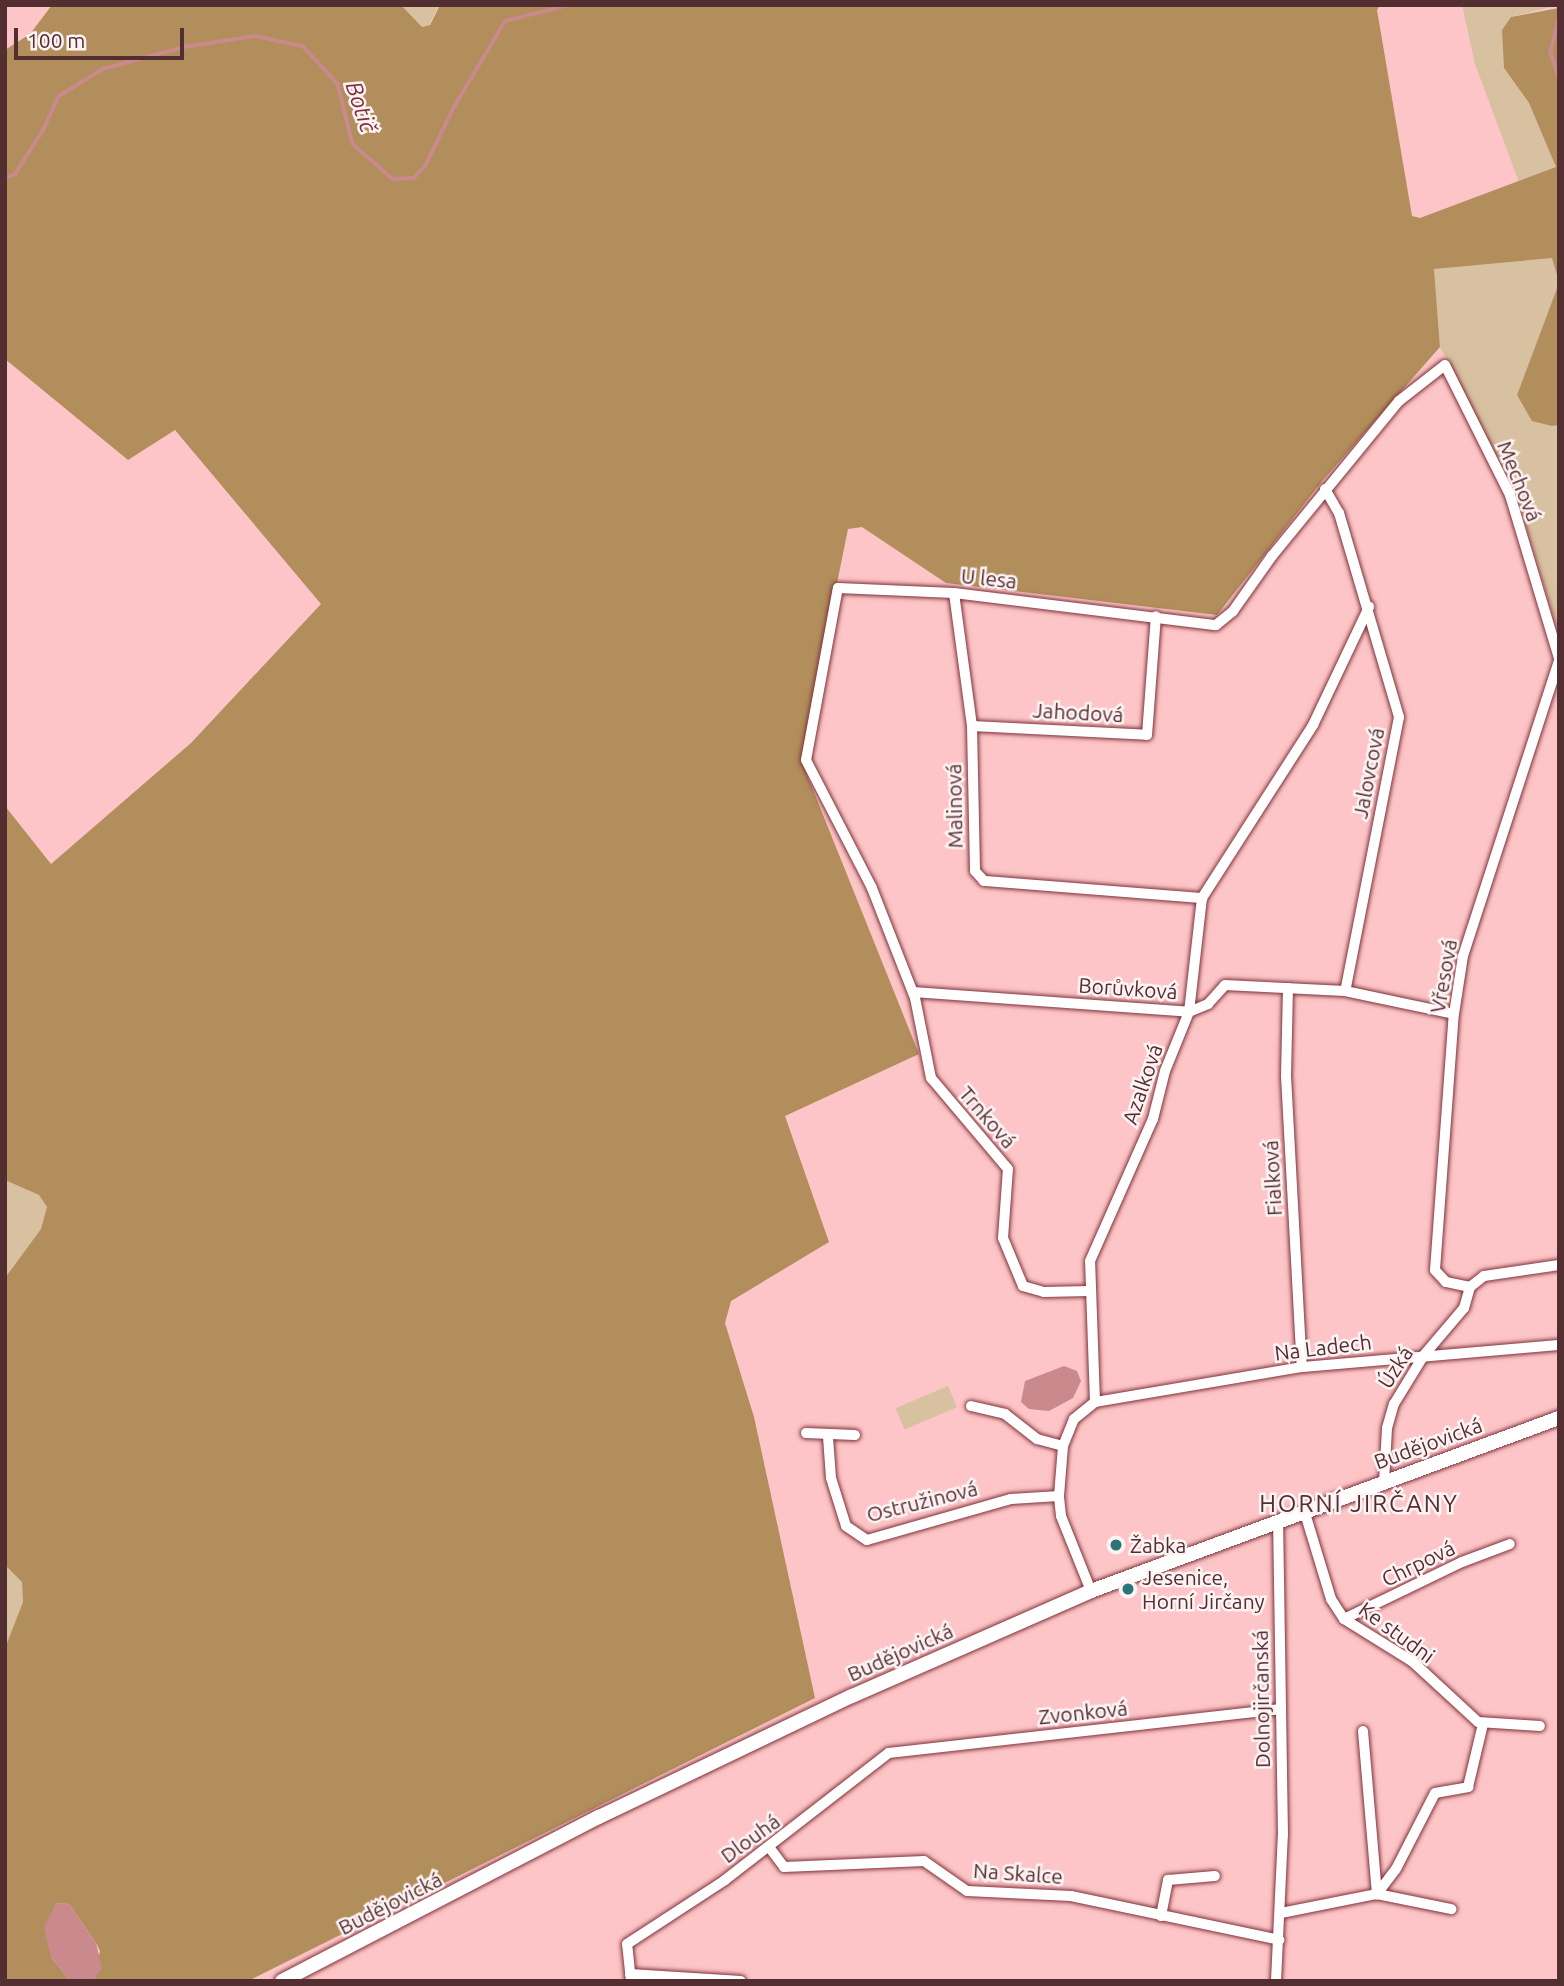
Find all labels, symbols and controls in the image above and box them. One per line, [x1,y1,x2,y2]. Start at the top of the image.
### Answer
scale bar [18,14,187,58]
text: 100 m [27,28,85,52]
water label: Botič [339,78,383,136]
street label: Mechová [1492,437,1548,525]
street label: U lesa [960,563,1018,593]
street label: Jahodová [1032,697,1124,727]
street label: Jalovcová [1347,725,1389,821]
street label: Malinová [941,763,967,849]
street label: Vřesová [1424,937,1462,1015]
street label: Borůvková [1078,972,1178,1004]
street label: Azalková [1117,1041,1167,1127]
street label: Trnková [954,1081,1022,1153]
street label: Fialková [1257,1139,1287,1217]
street label: Na Ladech [1273,1329,1373,1365]
street label: Úzká [1372,1341,1418,1393]
street label: Budějovická [1371,1412,1485,1474]
street label: Ostružinová [864,1475,980,1527]
district label: HORNÍ JIRČANY [1261,1490,1457,1518]
place label: Žabka [1130,1532,1186,1558]
street label: Chrpová [1377,1534,1459,1592]
marker: Žabka [1108,1537,1124,1553]
place label: Jesenice, Horní Jirčany [1142,1564,1265,1614]
marker: Jesenice, Horní Jirčany [1120,1581,1136,1597]
street label: Ke studni [1354,1596,1440,1668]
street label: Budějovická [843,1617,957,1687]
street label: Dolnojirčanská [1247,1630,1275,1768]
street label: Zvonková [1037,1695,1129,1729]
street label: Dlouhá [715,1808,785,1868]
street label: Na Skalce [972,1857,1064,1889]
street label: Budějovická [334,1866,446,1940]

